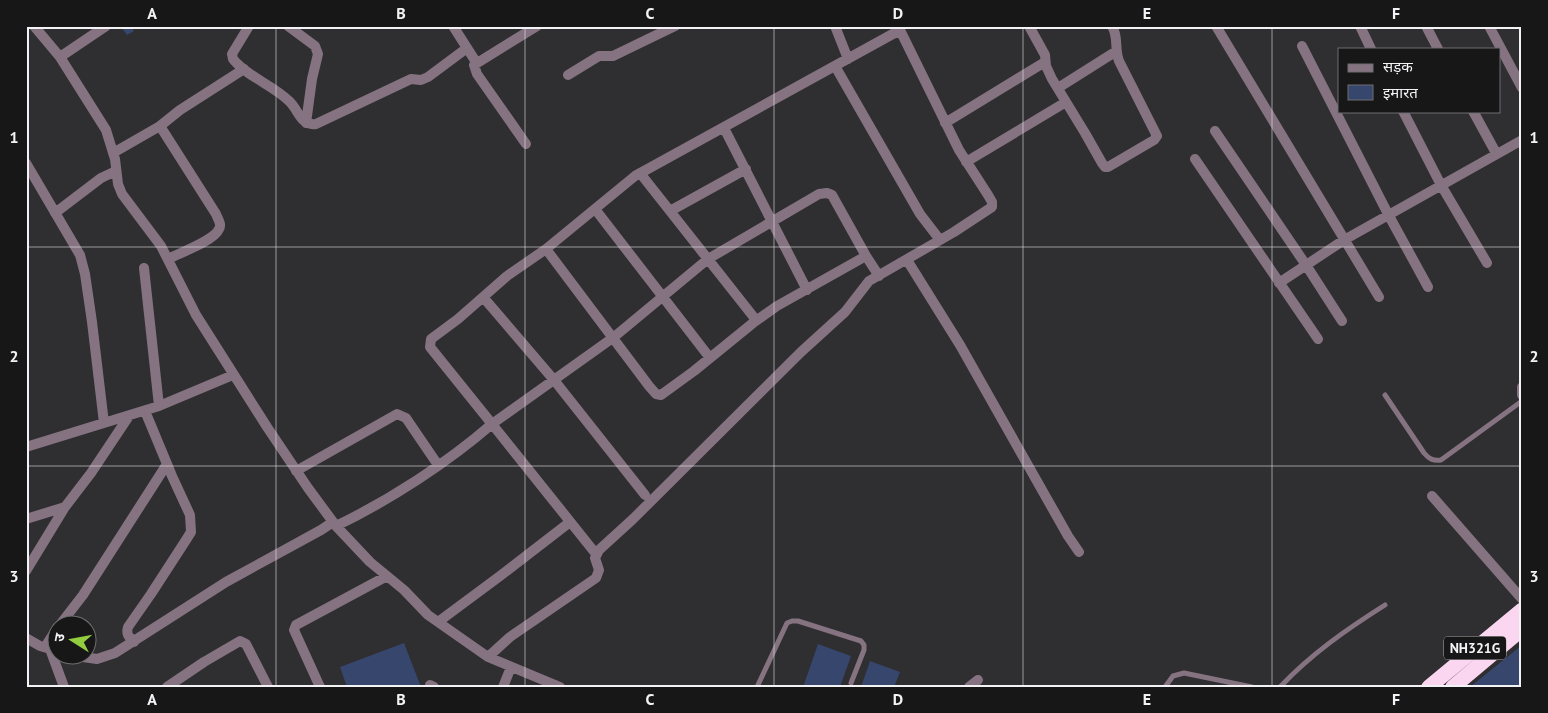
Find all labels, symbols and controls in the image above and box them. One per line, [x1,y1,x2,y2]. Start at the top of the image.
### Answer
text: A [147,3,157,23]
text: B [396,3,406,23]
text: C [646,3,655,23]
text: D [893,3,903,23]
text: E [1143,3,1151,23]
text: F [1392,3,1400,23]
legend [1338,48,1500,112]
text: सड़क [1383,57,1413,76]
text: इमारत [1383,83,1418,102]
text: 1 [9,127,19,147]
text: 1 [1529,127,1539,147]
text: 2 [9,346,19,366]
text: 2 [1529,346,1539,366]
text: 3 [9,566,19,586]
text: 3 [1529,566,1539,586]
north arrow [48,616,98,666]
text: उ [50,631,69,643]
road number: NH321G [1444,636,1506,660]
text: A [147,689,157,709]
text: B [396,689,406,709]
text: C [646,689,655,709]
text: D [893,689,903,709]
text: E [1143,689,1151,709]
text: F [1392,689,1400,709]

